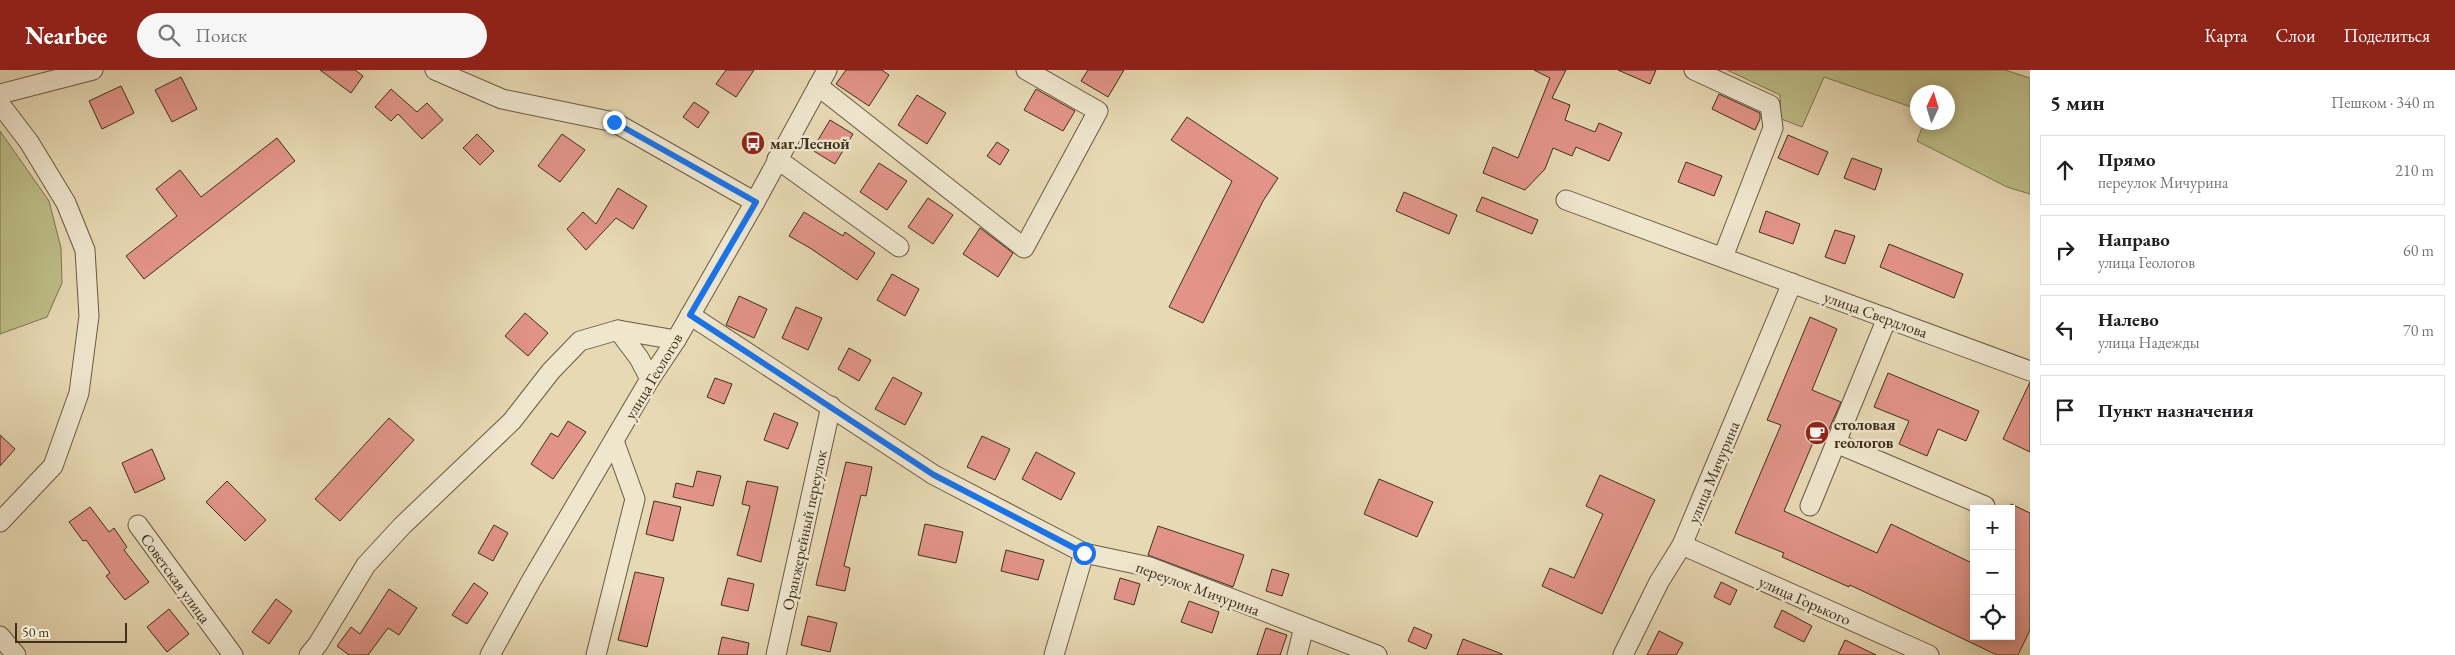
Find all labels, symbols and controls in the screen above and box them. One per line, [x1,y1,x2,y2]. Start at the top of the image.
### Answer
search box [137,13,487,58]
text: Nearbee [25,20,107,51]
icon: search [155,21,183,49]
text: Поиск [195,23,247,48]
text: Карта [2205,24,2248,47]
text: Слои [2276,24,2315,47]
text: Поделиться [2343,24,2430,47]
north arrow [1910,85,1955,130]
text: 5 мин [2050,89,2105,116]
text: Пешком · 340 m [2331,92,2435,113]
route end [603,111,626,134]
bus stop icon: маг.Лесной [740,130,766,156]
place label: маг.Лесной [770,133,850,154]
text: Прямо [2098,147,2156,172]
icon: ahead [2051,156,2079,184]
text: 210 m [2395,160,2434,181]
text: переулок Мичурина [2098,172,2228,193]
text: Направо [2098,227,2170,252]
icon: right [2051,236,2079,264]
text: 60 m [2403,240,2434,261]
text: улица Геологов [2098,252,2195,273]
street label: улица Свердлова [1821,286,1931,343]
text: Налево [2098,307,2159,332]
icon: left [2051,316,2079,344]
text: 70 m [2403,320,2434,341]
street label: улица Геологов [619,329,688,423]
text: улица Надежды [2098,332,2199,353]
icon: arrive [2051,396,2079,424]
text: Пункт назначения [2098,398,2254,423]
place label: столовая геологов [1834,414,1896,453]
street label: улица Мичурина [1682,417,1745,527]
cafe icon: столовая геологов [1804,420,1830,446]
street label: Оранжерейный переулок [777,448,832,612]
map controls [1970,505,2015,640]
button: + [1970,505,2015,550]
street label: Советская улица [136,529,216,628]
route start [1073,542,1096,565]
button: − [1970,550,2015,595]
street label: переулок Мичурина [1133,556,1263,621]
street label: улица Горького [1755,571,1854,630]
button: locate [1970,595,2015,640]
scale bar [15,620,128,643]
text: 50 m [22,623,49,641]

